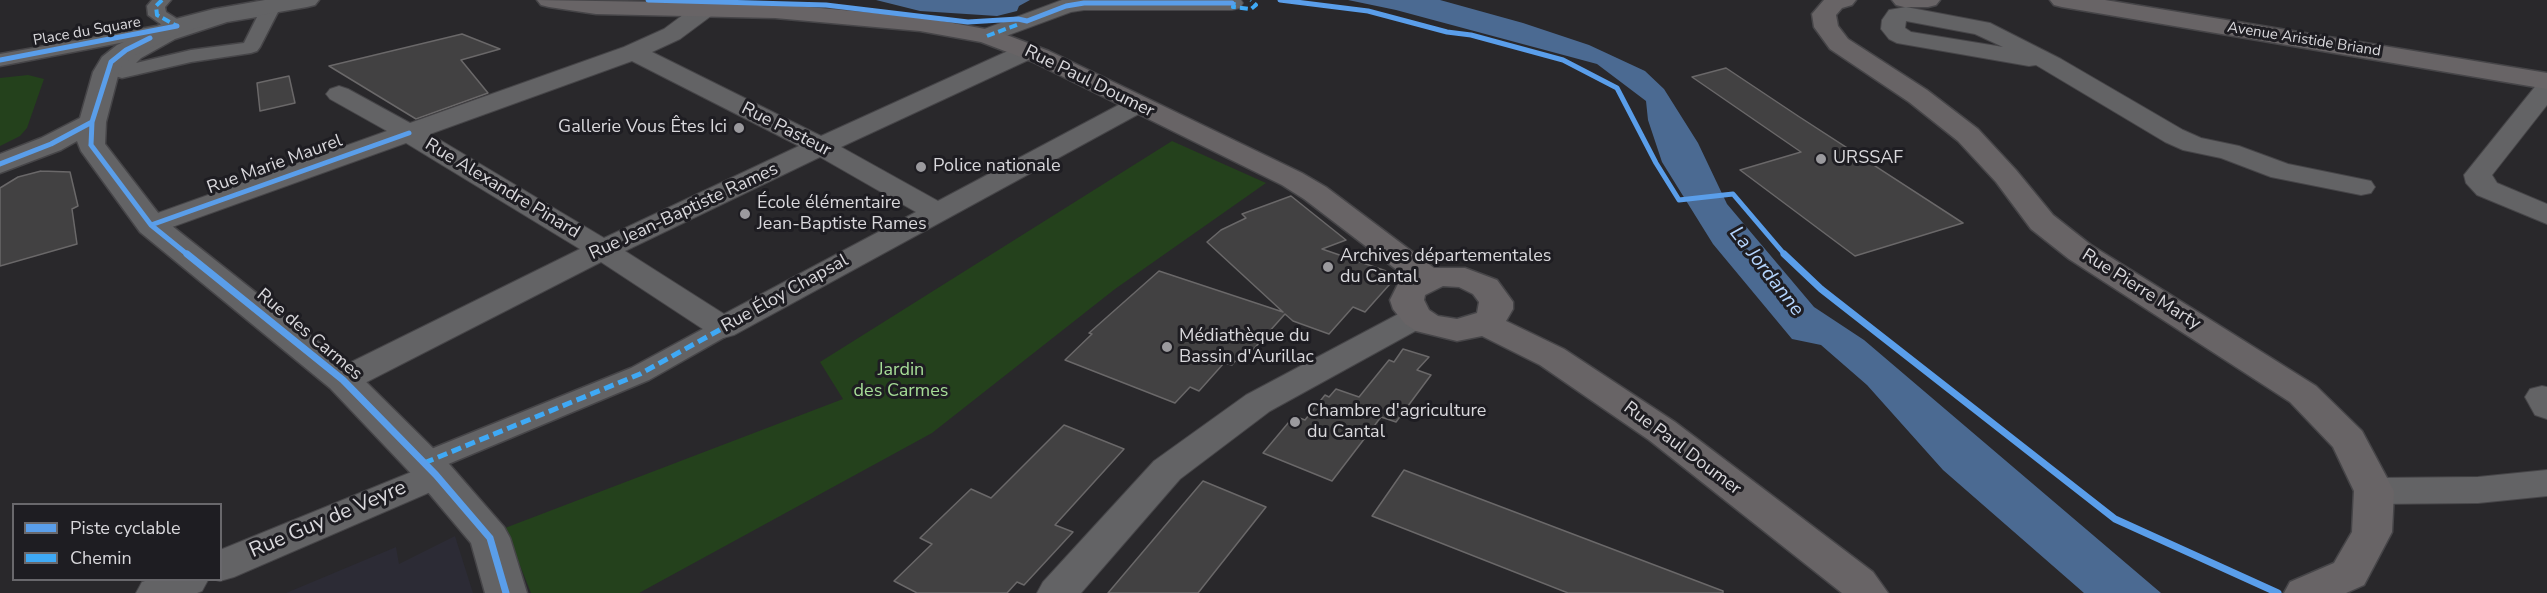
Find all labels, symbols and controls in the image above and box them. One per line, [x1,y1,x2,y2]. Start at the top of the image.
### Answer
street label: Place du Square [32,14,142,50]
street label: Avenue Aristide Briand [2226,19,2382,61]
street label: Rue Paul Doumer [1021,41,1157,123]
street label: Rue Pasteur [738,98,834,162]
place label: Gallerie Vous Êtes Ici [558,117,727,139]
marker: Gallerie Vous Êtes Ici [732,121,746,135]
street label: Rue Marie Maurel [204,131,346,199]
street label: Rue Alexandre Pinard [421,134,583,244]
place label: URSSAF [1833,148,1903,170]
marker: URSSAF [1814,152,1828,166]
place label: Police nationale [933,156,1061,178]
street label: Rue Jean-Baptiste Rames [586,159,782,265]
marker: Police nationale [914,160,928,174]
place label: École élémentaire Jean-Baptiste Rames [757,193,927,236]
marker: École élémentaire Jean-Baptiste Rames [738,207,752,221]
water label: La Jordanne [1724,223,1808,321]
street label: Rue Pierre Marty [2078,245,2204,335]
place label: Archives départementales du Cantal [1340,246,1552,288]
street label: Rue Éloy Chapsal [718,250,852,338]
marker: Archives départementales du Cantal [1321,260,1335,274]
street label: Rue des Carmes [252,285,366,385]
place label: Médiathèque du Bassin d'Aurillac [1179,326,1314,368]
marker: Médiathèque du Bassin d'Aurillac [1160,340,1174,354]
park label: Jardin des Carmes [854,360,948,403]
street label: Rue Paul Doumer [1619,398,1745,500]
place label: Chambre d'agriculture du Cantal [1307,401,1486,444]
marker: Chambre d'agriculture du Cantal [1288,415,1302,429]
street label: Rue Guy de Veyre [246,476,410,564]
legend [12,503,222,581]
text: Piste cyclable [70,516,181,540]
text: Chemin [70,546,132,570]

